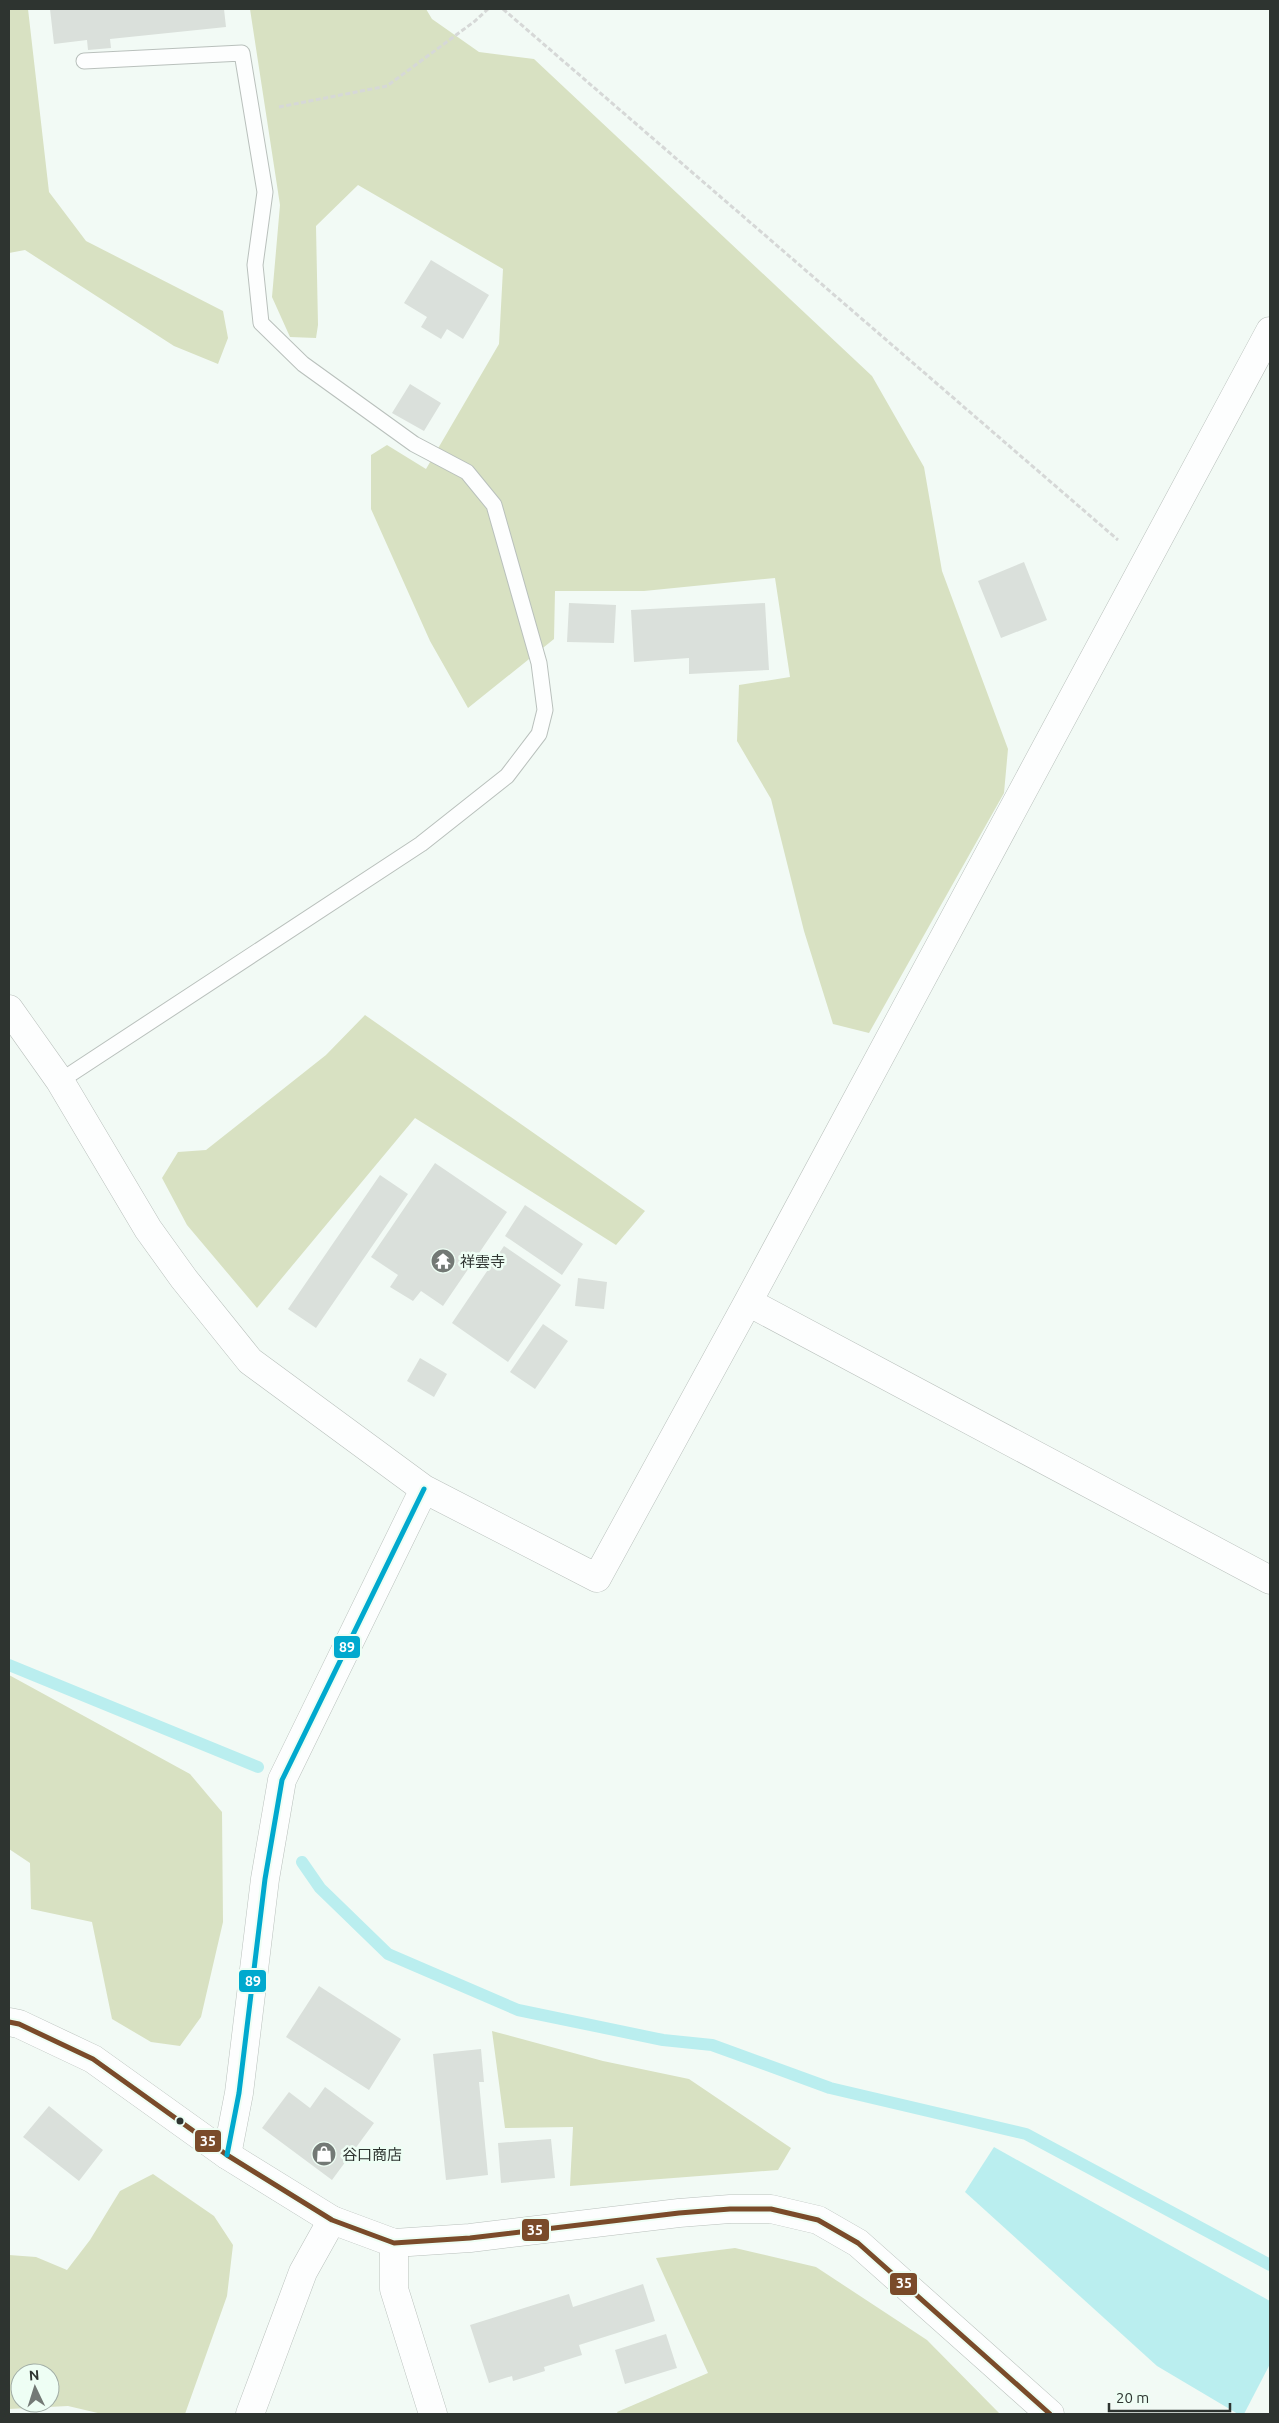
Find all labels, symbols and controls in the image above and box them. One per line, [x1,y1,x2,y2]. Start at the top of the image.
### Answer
temple icon: 祥雲寺 [430,1248,456,1274]
place label: 祥雲寺 [460,1253,505,1270]
line badge: 89 [333,1635,361,1659]
text: 89 [339,1639,355,1655]
line badge: 89 [238,1969,267,1993]
text: 89 [245,1973,261,1989]
unlabelled marker [175,2116,185,2126]
line badge: 35 [194,2129,222,2153]
text: 35 [200,2133,216,2149]
shop icon: 谷口商店 [311,2141,337,2167]
place label: 谷口商店 [342,2146,402,2163]
line badge: 35 [521,2218,550,2242]
text: 35 [527,2222,543,2238]
line badge: 35 [889,2272,918,2296]
text: 35 [896,2275,912,2291]
north arrow [10,2363,60,2413]
text: N [28,2367,40,2383]
scale bar [1109,2380,1230,2412]
text: 20 m [1116,2389,1149,2406]

